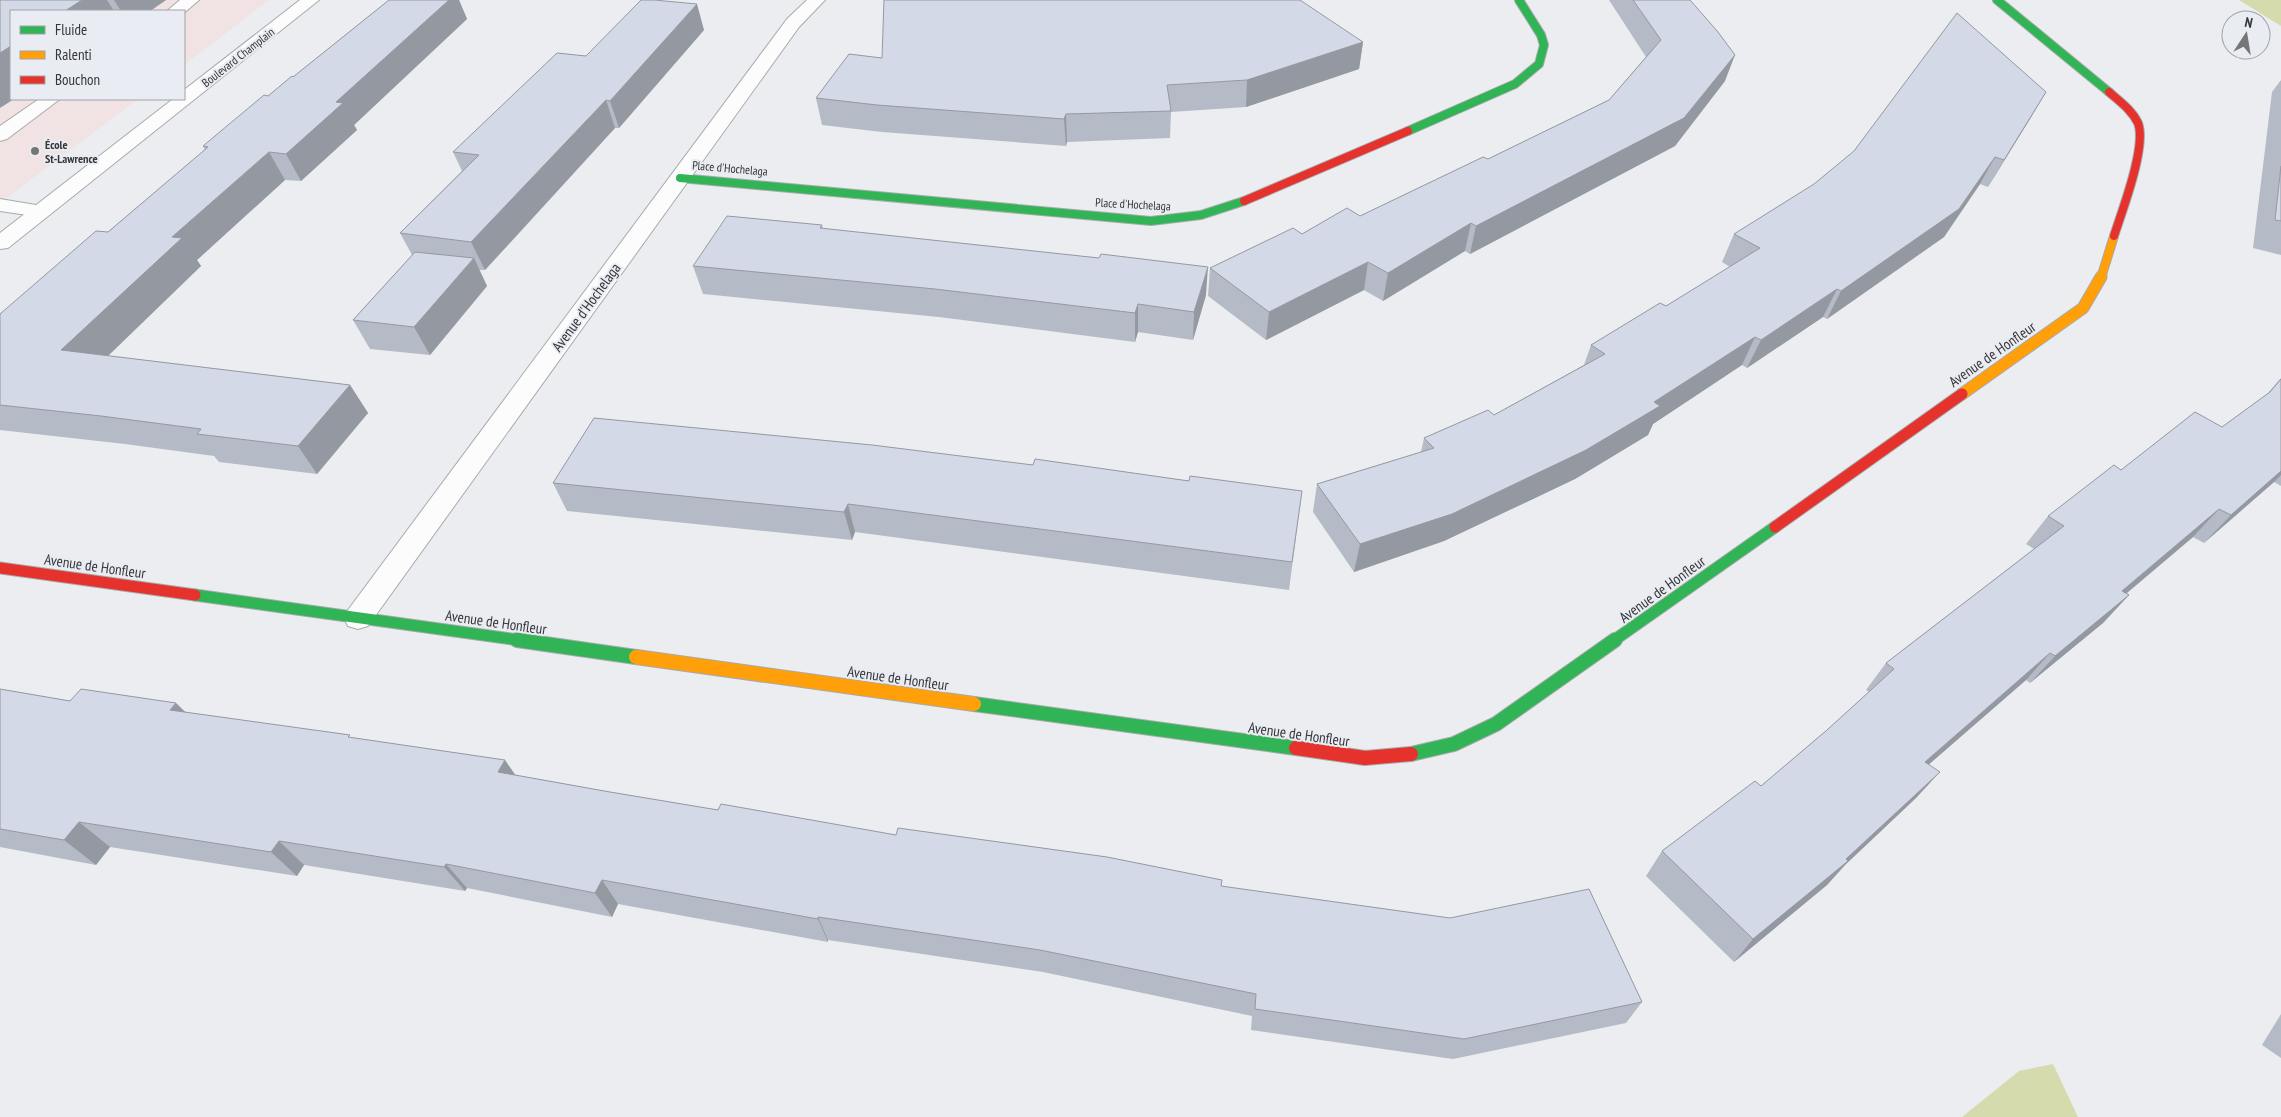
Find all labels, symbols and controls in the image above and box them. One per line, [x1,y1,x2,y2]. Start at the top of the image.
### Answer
legend [10,10,185,100]
north arrow [2221,10,2271,60]
text: N [2243,13,2254,32]
text: Fluide [55,20,87,39]
street label: Boulevard Champlain [199,24,277,90]
text: Ralenti [55,45,92,64]
text: Bouchon [55,70,100,89]
place label: École St-Lawrence [45,137,98,166]
marker: École St-Lawrence [29,145,41,157]
street label: Place d'Hochelaga [692,157,769,179]
street label: Place d'Hochelaga [1095,195,1171,213]
street label: Avenue d'Hochelaga [547,259,625,355]
street label: Avenue de Honfleur [1945,316,2040,391]
street label: Avenue de Honfleur [43,549,148,583]
street label: Avenue de Honfleur [1615,551,1710,627]
street label: Avenue de Honfleur [444,605,549,639]
street label: Avenue de Honfleur [846,661,951,695]
street label: Avenue de Honfleur [1247,717,1352,751]

